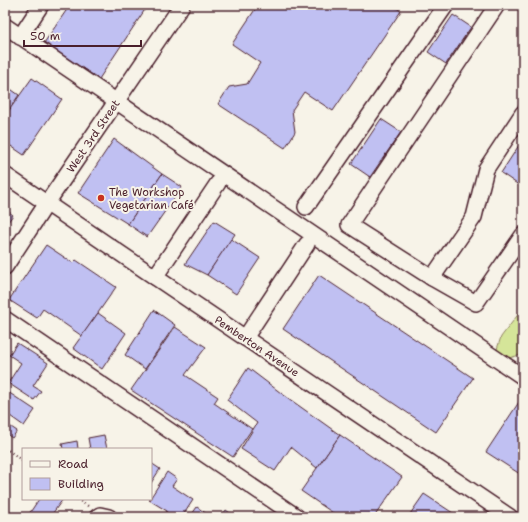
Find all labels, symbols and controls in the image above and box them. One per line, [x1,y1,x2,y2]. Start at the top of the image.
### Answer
scale bar [24,22,141,48]
text: 50 m [30,28,60,44]
street label: West 3rd Street [63,97,124,176]
place label: The Workshop Vegetarian Café [109,185,194,213]
marker: The Workshop Vegetarian Café [96,193,106,203]
street label: Pemberton Avenue [211,312,302,380]
legend [22,448,152,500]
text: Road [58,456,89,472]
text: Building [58,476,104,492]

